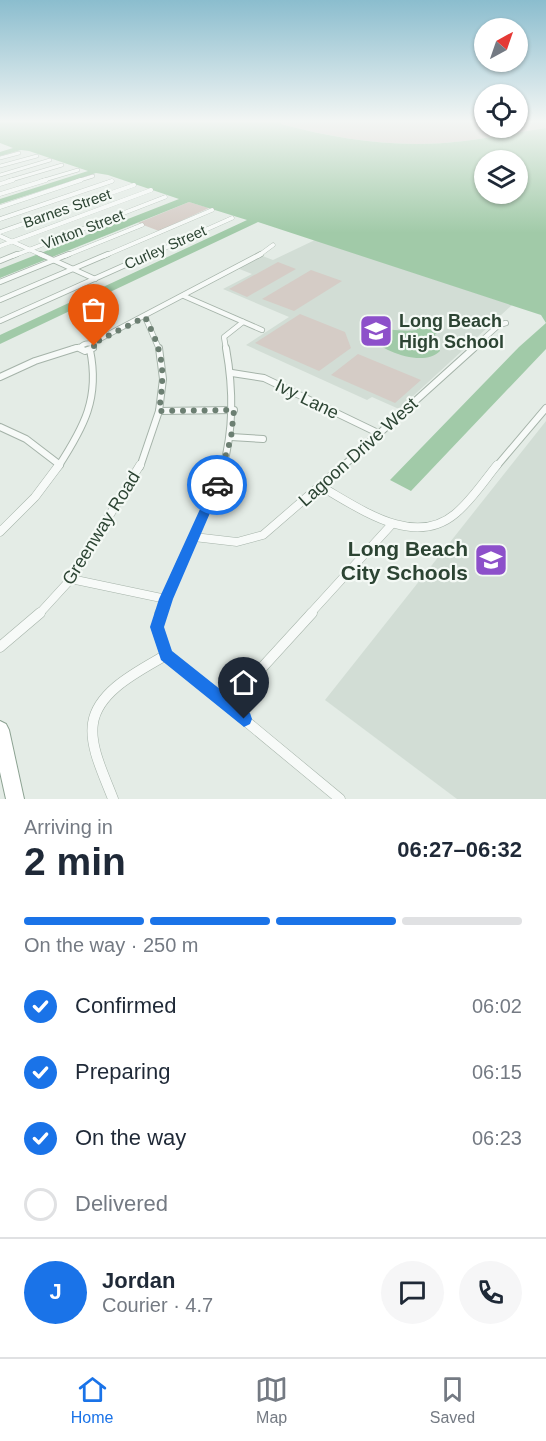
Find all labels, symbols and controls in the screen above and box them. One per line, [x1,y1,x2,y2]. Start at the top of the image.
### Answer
north arrow [474,18,528,72]
map controls [474,18,528,204]
button: locate [474,84,528,138]
button: layers [474,150,528,204]
street label: Barnes Street [21,185,114,231]
street label: Vinton Street [40,205,127,252]
street label: Curley Street [122,221,209,273]
pin [68,284,119,346]
icon: bag [77,293,110,326]
place label: Long Beach High School [399,311,504,352]
school or university icon: Long Beach High School [358,313,394,349]
street label: Ivy Lane [272,375,342,423]
street label: Lagoon Drive West [295,393,421,511]
courier [187,455,247,515]
street label: Greenway Road [58,468,144,588]
icon: car [201,469,234,502]
place label: Long Beach City Schools [341,537,468,584]
school or university icon: Long Beach City Schools [473,542,509,578]
pin [218,657,269,719]
icon: home [227,666,260,699]
text: Arriving in [24,816,113,838]
text: 06:27–06:32 [397,837,522,862]
text: 2 min [24,840,126,883]
text: On the way · 250 m [24,934,199,956]
icon: check [24,990,57,1023]
text: Confirmed [75,993,176,1018]
text: 06:02 [472,995,522,1017]
icon: check [24,1056,57,1089]
text: Preparing [75,1059,170,1084]
text: 06:15 [472,1061,522,1083]
icon: check [24,1122,57,1155]
text: On the way [75,1125,186,1150]
text: 06:23 [472,1127,522,1149]
text: Delivered [75,1191,168,1216]
button: chat [381,1261,444,1324]
button: phone [459,1261,522,1324]
text: Jordan [102,1268,175,1293]
text: J [49,1279,62,1304]
text: Courier · 4.7 [102,1294,213,1316]
tab: Home [71,1373,114,1427]
tab: Map [255,1373,288,1427]
tab: Saved [430,1373,475,1427]

